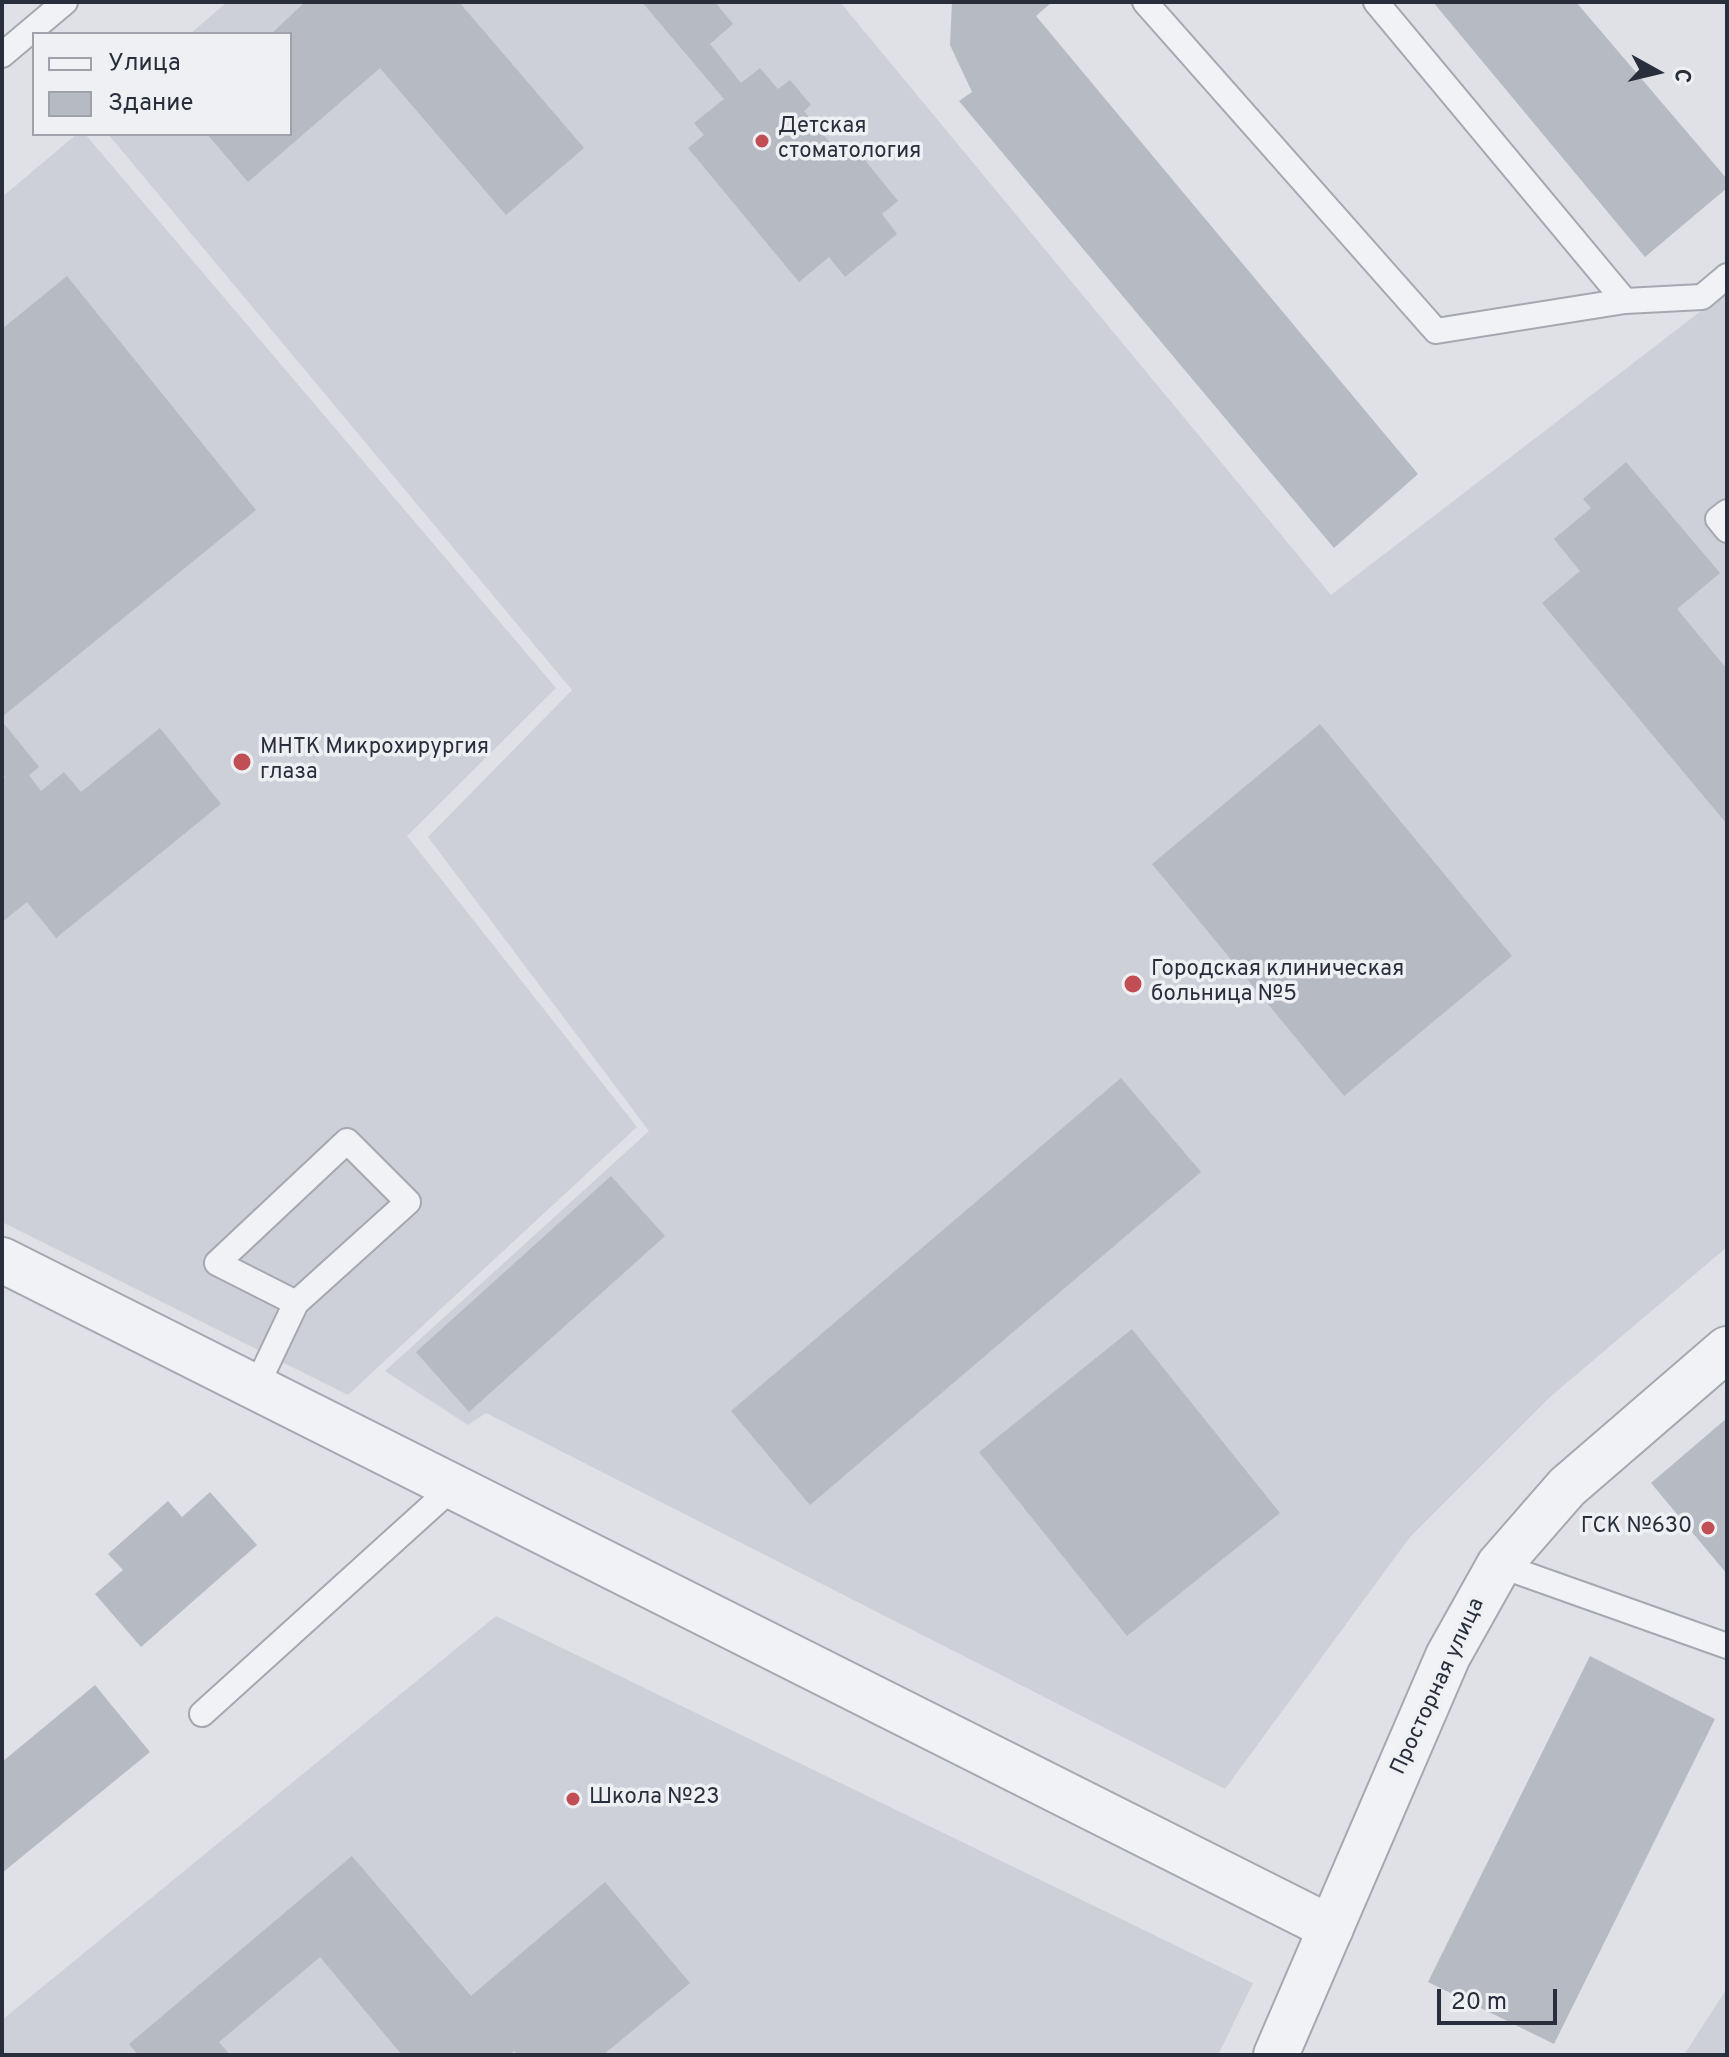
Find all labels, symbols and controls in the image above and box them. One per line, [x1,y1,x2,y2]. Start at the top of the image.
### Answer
legend [32,32,292,136]
north arrow [1617,32,1697,112]
text: Улица [108,49,181,79]
text: С [1667,67,1696,84]
text: Здание [108,89,194,119]
place label: Детская стоматология [778,115,921,166]
marker: Детская стоматология [753,132,771,150]
place label: МНТК Микрохирургия глаза [260,736,489,788]
marker: МНТК Микрохирургия глаза [231,751,253,773]
place label: Городская клиническая больница №5 [1151,958,1404,1010]
marker: Городская клиническая больница №5 [1122,973,1144,995]
place label: ГСК №630 [1581,1515,1692,1541]
marker: ГСК №630 [1699,1519,1717,1537]
street label: Просторная улица [1386,1594,1492,1780]
place label: Школа №23 [589,1786,719,1812]
marker: Школа №23 [564,1790,582,1808]
scale bar [1441,1973,1561,2023]
text: 20 m [1451,1988,1507,2018]

